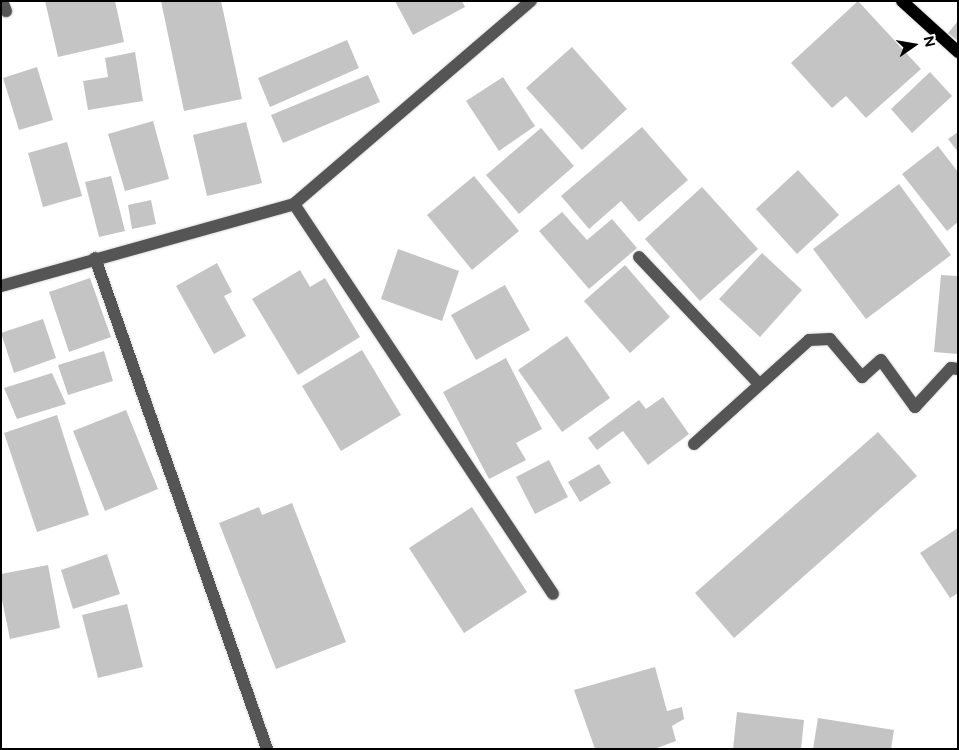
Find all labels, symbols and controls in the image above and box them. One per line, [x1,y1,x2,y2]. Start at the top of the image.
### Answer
north arrow [889,20,939,70]
text: N [920,34,939,49]

